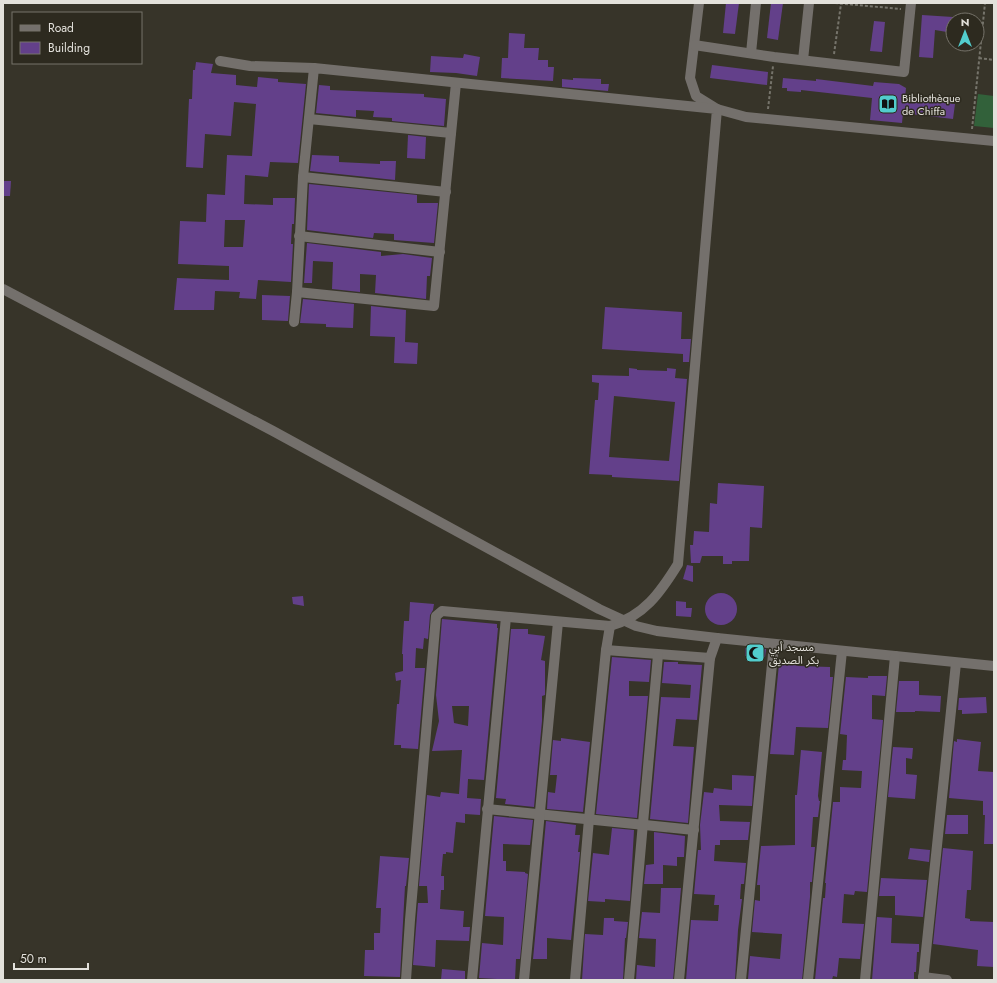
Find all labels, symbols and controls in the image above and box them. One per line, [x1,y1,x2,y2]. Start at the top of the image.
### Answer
legend [12,12,142,64]
north arrow [945,12,985,52]
text: N [961,14,969,30]
text: Road [48,19,74,37]
text: Building [48,39,90,57]
place label: Bibliothèque de Chiffa [902,90,961,119]
library icon: Bibliothèque de Chiffa [877,93,899,115]
place label: مسجد أبي بكر الصديق [769,639,819,668]
mosque icon: مسجد أبي بكر الصديق [744,642,766,664]
scale bar [14,945,88,971]
text: 50 m [20,950,47,968]

